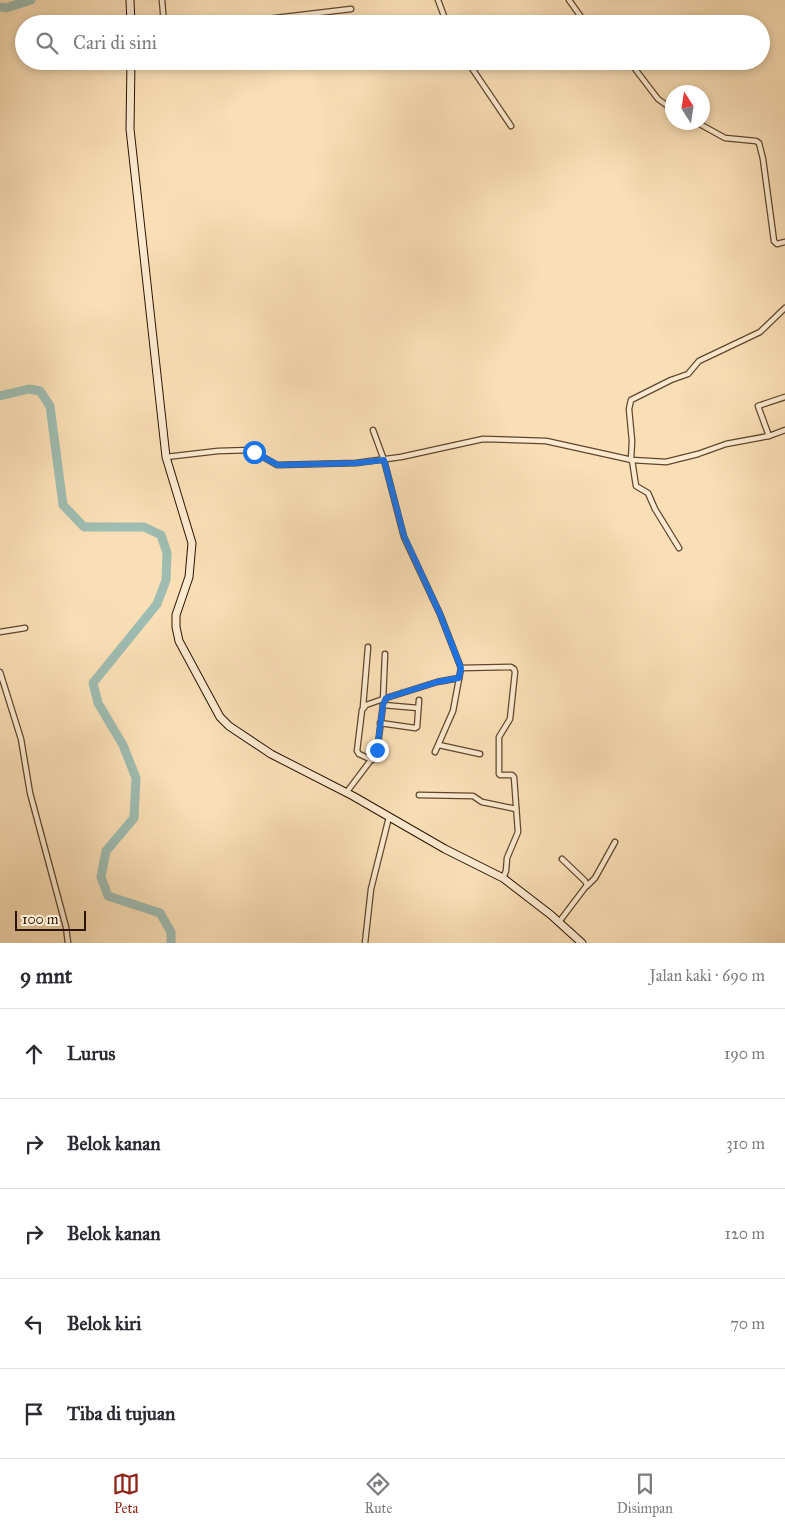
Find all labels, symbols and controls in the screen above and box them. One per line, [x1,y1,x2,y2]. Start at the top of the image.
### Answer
search box [15,15,770,70]
icon: search [33,29,61,57]
text: Cari di sini [73,31,157,54]
north arrow [665,85,710,130]
route start [243,441,266,464]
route end [366,739,389,762]
scale bar [15,908,86,931]
text: 100 m [22,911,59,928]
text: 9 mnt [20,963,72,989]
text: Jalan kaki · 690 m [650,966,765,985]
icon: ahead [20,1040,48,1068]
text: Lurus [67,1042,115,1065]
text: 190 m [724,1044,765,1063]
icon: right [20,1130,48,1158]
text: Belok kanan [67,1132,161,1155]
text: 310 m [726,1134,765,1153]
icon: right [20,1220,48,1248]
text: Belok kanan [67,1222,161,1245]
text: 120 m [725,1224,765,1243]
icon: left [20,1310,48,1338]
text: Belok kiri [67,1312,141,1335]
text: 70 m [730,1314,765,1333]
icon: arrive [20,1400,48,1428]
text: Tiba di tujuan [67,1402,175,1425]
tab: Peta [112,1470,140,1517]
tab: Rute [364,1470,392,1517]
tab: Disimpan [617,1470,673,1517]

